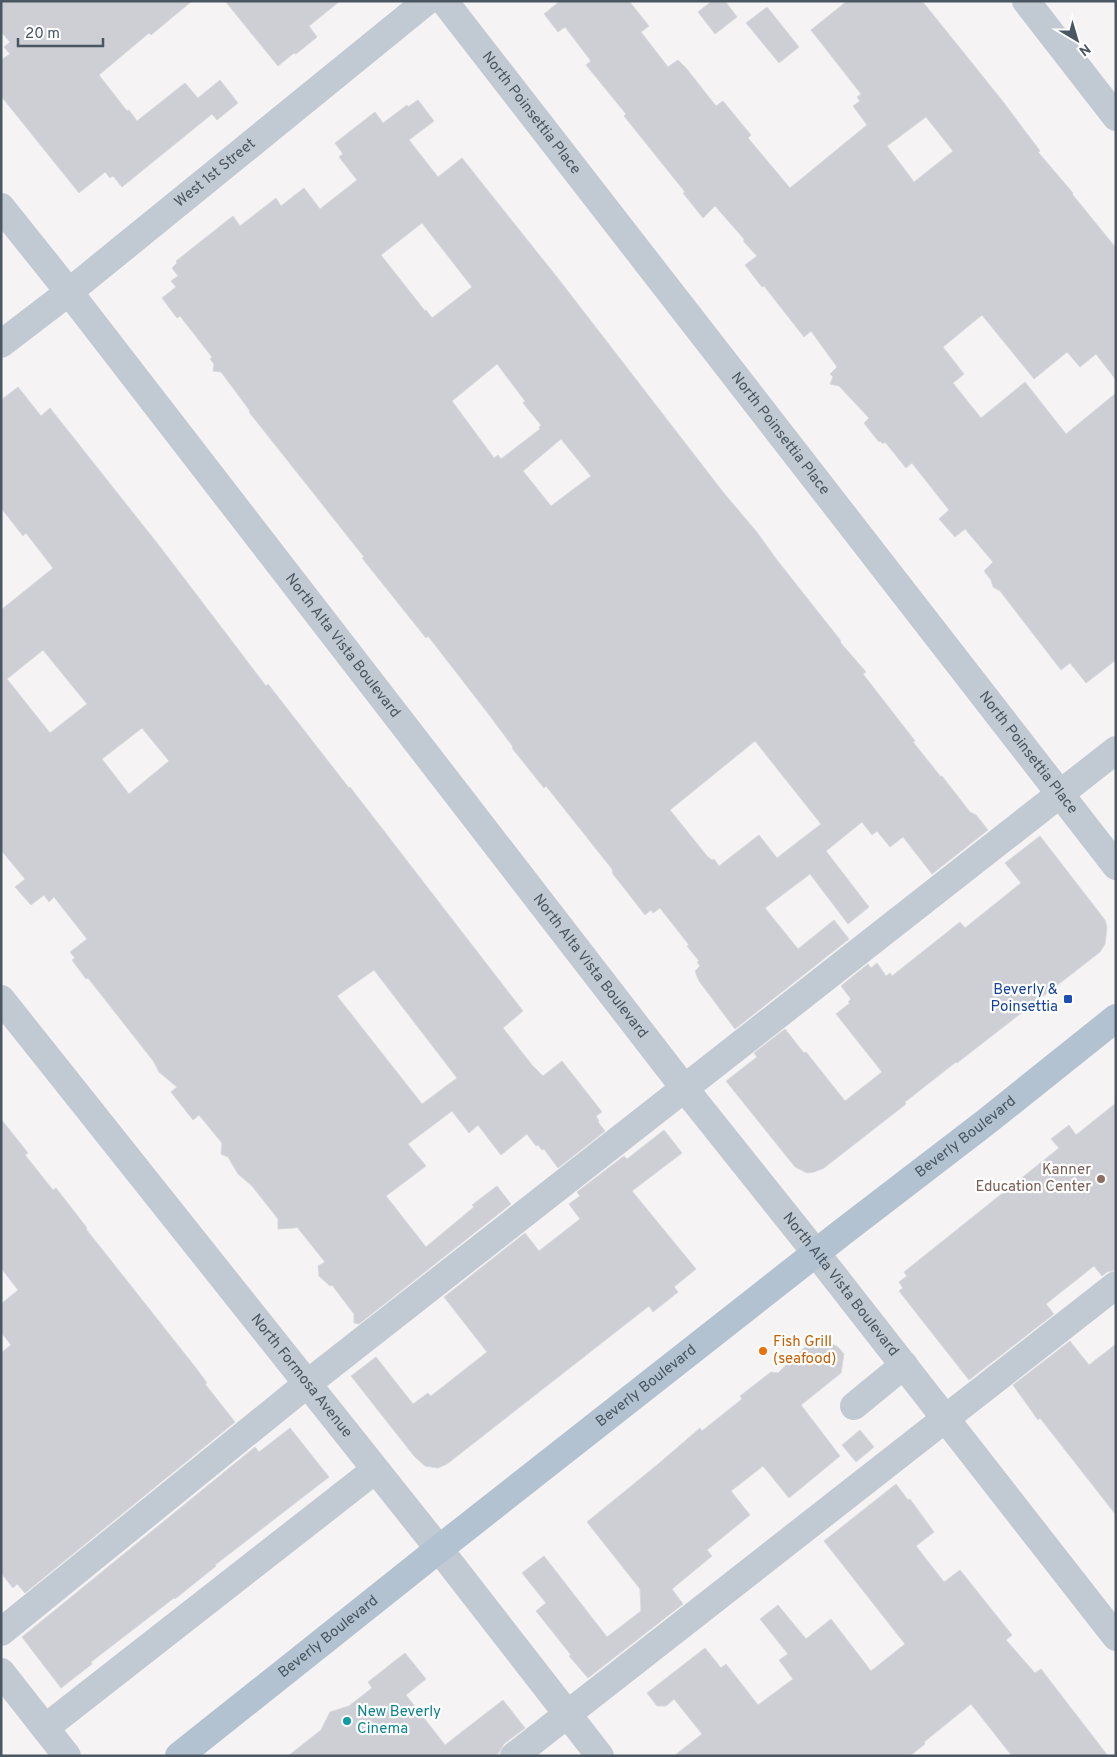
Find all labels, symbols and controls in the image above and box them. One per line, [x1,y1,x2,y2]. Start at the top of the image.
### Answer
scale bar [18,15,102,47]
north arrow [1052,15,1102,65]
text: 20 m [25,25,60,44]
text: N [1075,39,1093,59]
street label: North Poinsettia Place [477,48,585,178]
street label: West 1st Street [171,135,260,212]
street label: North Poinsettia Place [726,368,834,499]
street label: North Alta Vista Boulevard [281,570,404,722]
street label: North Poinsettia Place [974,687,1082,818]
street label: North Alta Vista Boulevard [528,890,652,1042]
place label: Beverly & Poinsettia [991,981,1058,1017]
marker: Beverly & Poinsettia [1062,993,1074,1005]
street label: Beverly Boulevard [911,1092,1020,1182]
place label: Kanner Education Center [975,1161,1091,1197]
marker: Kanner Education Center [1095,1173,1107,1185]
street label: North Alta Vista Boulevard [778,1209,903,1360]
street label: North Formosa Avenue [246,1310,356,1442]
place label: Fish Grill (seafood) [773,1333,836,1369]
street label: Beverly Boulevard [592,1341,700,1431]
marker: Fish Grill (seafood) [757,1345,769,1357]
street label: Beverly Boulevard [275,1591,382,1683]
place label: New Beverly Cinema [357,1703,441,1739]
marker: New Beverly Cinema [341,1715,353,1727]

